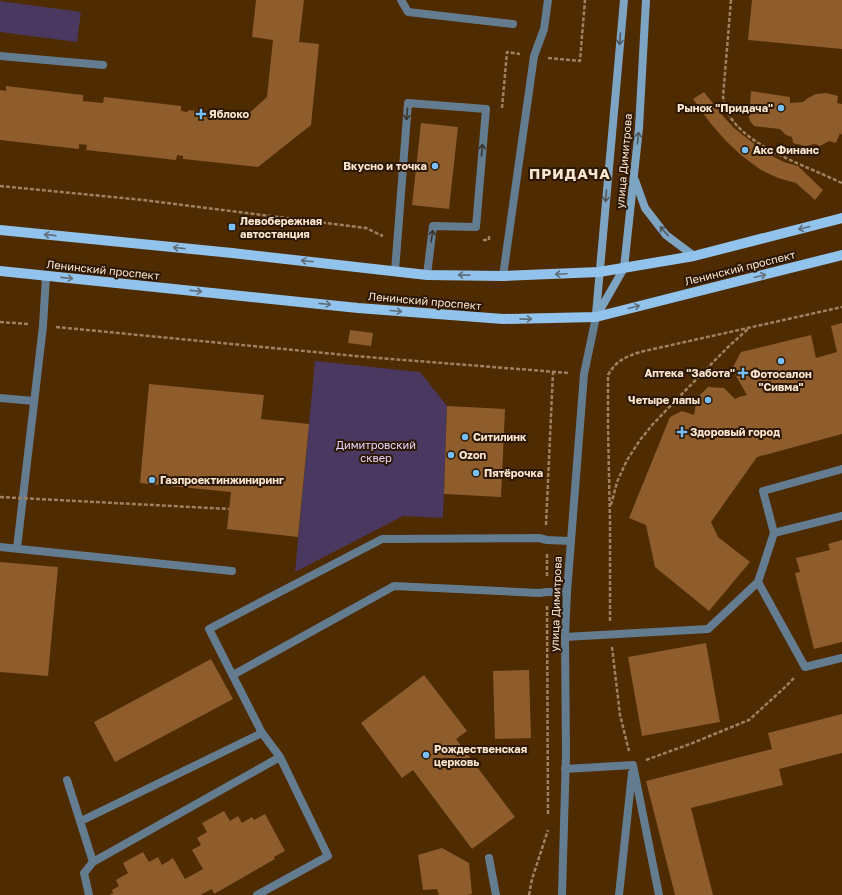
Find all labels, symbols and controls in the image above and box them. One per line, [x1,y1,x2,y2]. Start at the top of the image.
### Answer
one-way arrow [617,32,624,45]
place label: Рынок "Придача" [677,101,773,114]
marker: Рынок "Придача" [776,103,786,113]
place label: Яблоко [209,107,250,120]
one-way arrow [403,107,410,120]
marker: Яблоко [196,109,206,119]
street label: улица Димитрова [613,113,634,209]
one-way arrow [634,132,641,145]
place label: Акс Финанс [753,143,820,156]
one-way arrow [479,144,486,157]
marker: Акс Финанс [740,145,750,155]
place label: Вкусно и точка [343,159,427,172]
marker: Вкусно и точка [430,161,440,171]
district label: ПРИДАЧА [529,164,611,182]
one-way arrow [603,189,610,202]
place label: Левобережная автостанция [240,214,322,240]
marker: Левобережная автостанция [227,222,237,232]
one-way arrow [798,224,811,232]
one-way arrow [659,226,668,237]
one-way arrow [428,230,436,243]
one-way arrow [44,232,57,239]
one-way arrow [173,244,186,251]
street label: Ленинский проспект [683,247,797,288]
street label: Ленинский проспект [46,257,161,282]
one-way arrow [301,257,314,265]
one-way arrow [555,270,568,277]
one-way arrow [458,272,471,279]
one-way arrow [753,272,766,279]
one-way arrow [60,274,73,282]
one-way arrow [189,288,202,295]
street label: Ленинский проспект [368,289,483,312]
one-way arrow [318,301,331,308]
one-way arrow [627,303,640,311]
one-way arrow [389,307,402,314]
one-way arrow [519,315,532,322]
marker: Фотосалон "Сивма" [776,356,786,366]
place label: Аптека "Забота" [644,366,735,379]
place label: Фотосалон "Сивма" [750,367,812,393]
marker: Аптека "Забота" [738,368,748,378]
place label: Четыре лапы [628,393,700,406]
marker: Четыре лапы [703,395,713,405]
place label: Здоровый город [690,425,780,438]
marker: Здоровый город [677,427,687,437]
place label: Ситилинк [473,430,527,443]
marker: Ситилинк [460,432,470,442]
park label: Димитровский сквер [336,438,416,464]
place label: Ozon [459,448,487,461]
marker: Ozon [446,450,456,460]
place label: Пятёрочка [484,466,543,479]
marker: Пятёрочка [471,468,481,478]
place label: Газпроектинжиниринг [160,473,284,486]
marker: Газпроектинжиниринг [147,475,157,485]
street label: улица Димитрова [547,556,564,652]
place label: Рождественская церковь [434,742,527,768]
marker: Рождественская церковь [421,750,431,760]

